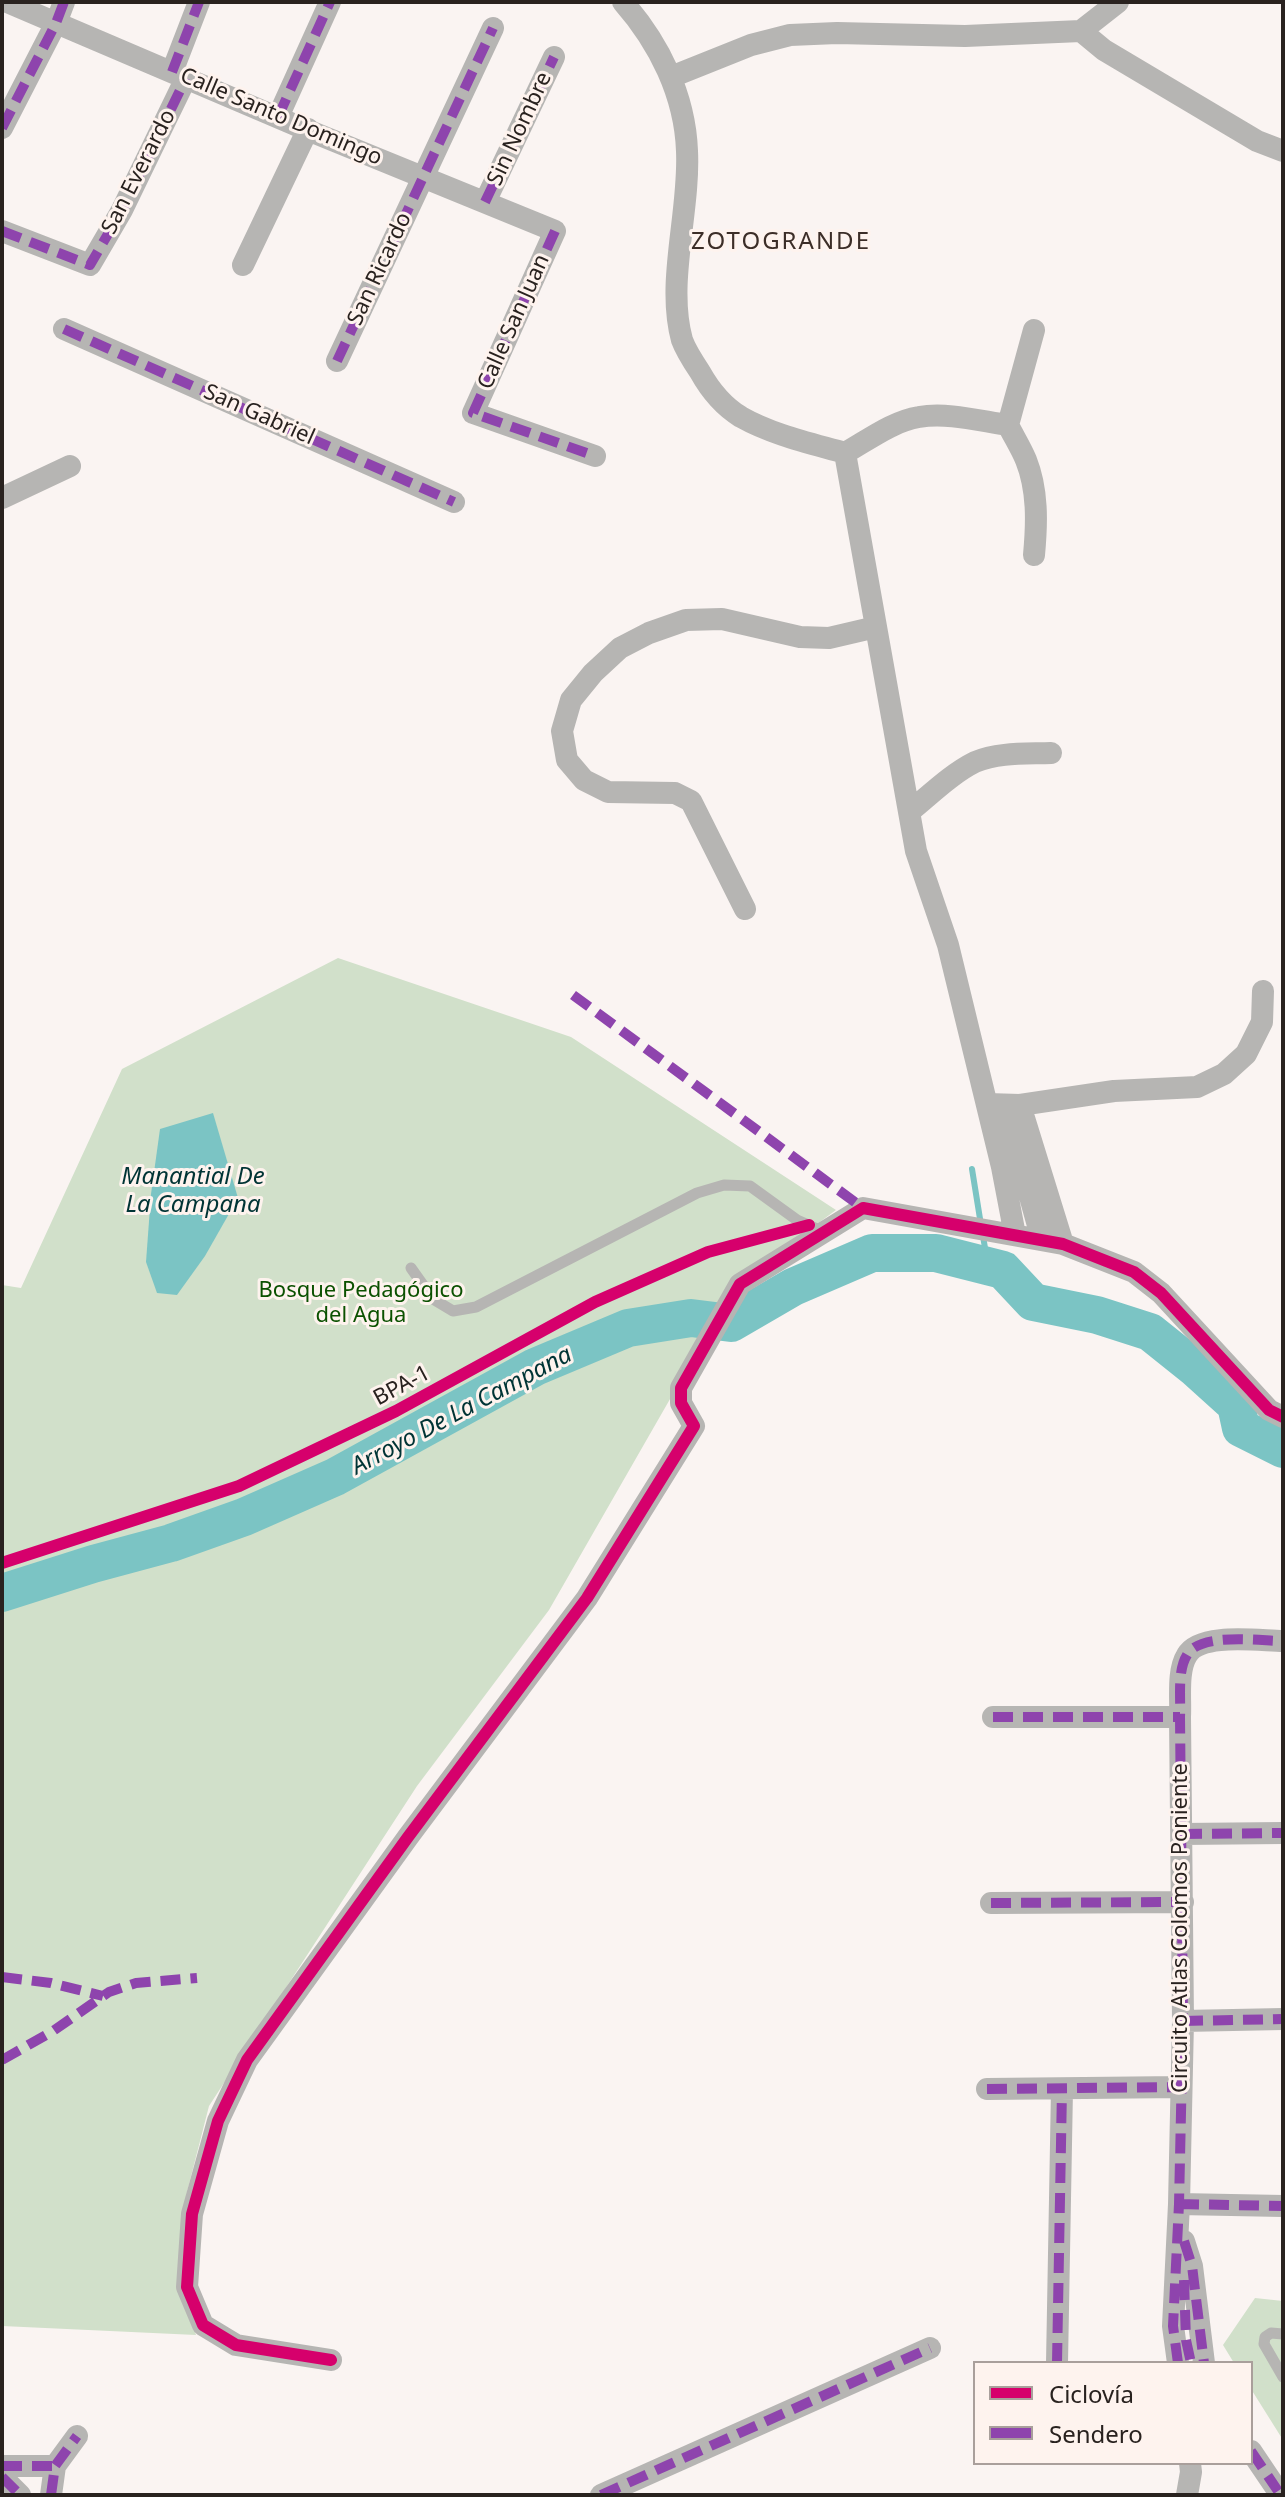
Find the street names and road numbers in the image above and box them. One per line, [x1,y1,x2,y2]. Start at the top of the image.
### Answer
street label: Calle Santo Domingo [176,63,386,171]
street label: Sin Nombre [482,68,558,190]
street label: San Everardo [96,105,182,239]
street label: San Ricardo [342,208,418,330]
street label: Calle San Juan [472,250,556,394]
street label: San Gabriel [200,379,318,451]
street label: BPA-1 [369,1360,435,1412]
street label: Circuito Atlas Colomos Poniente [1168,1763,1194,2093]

